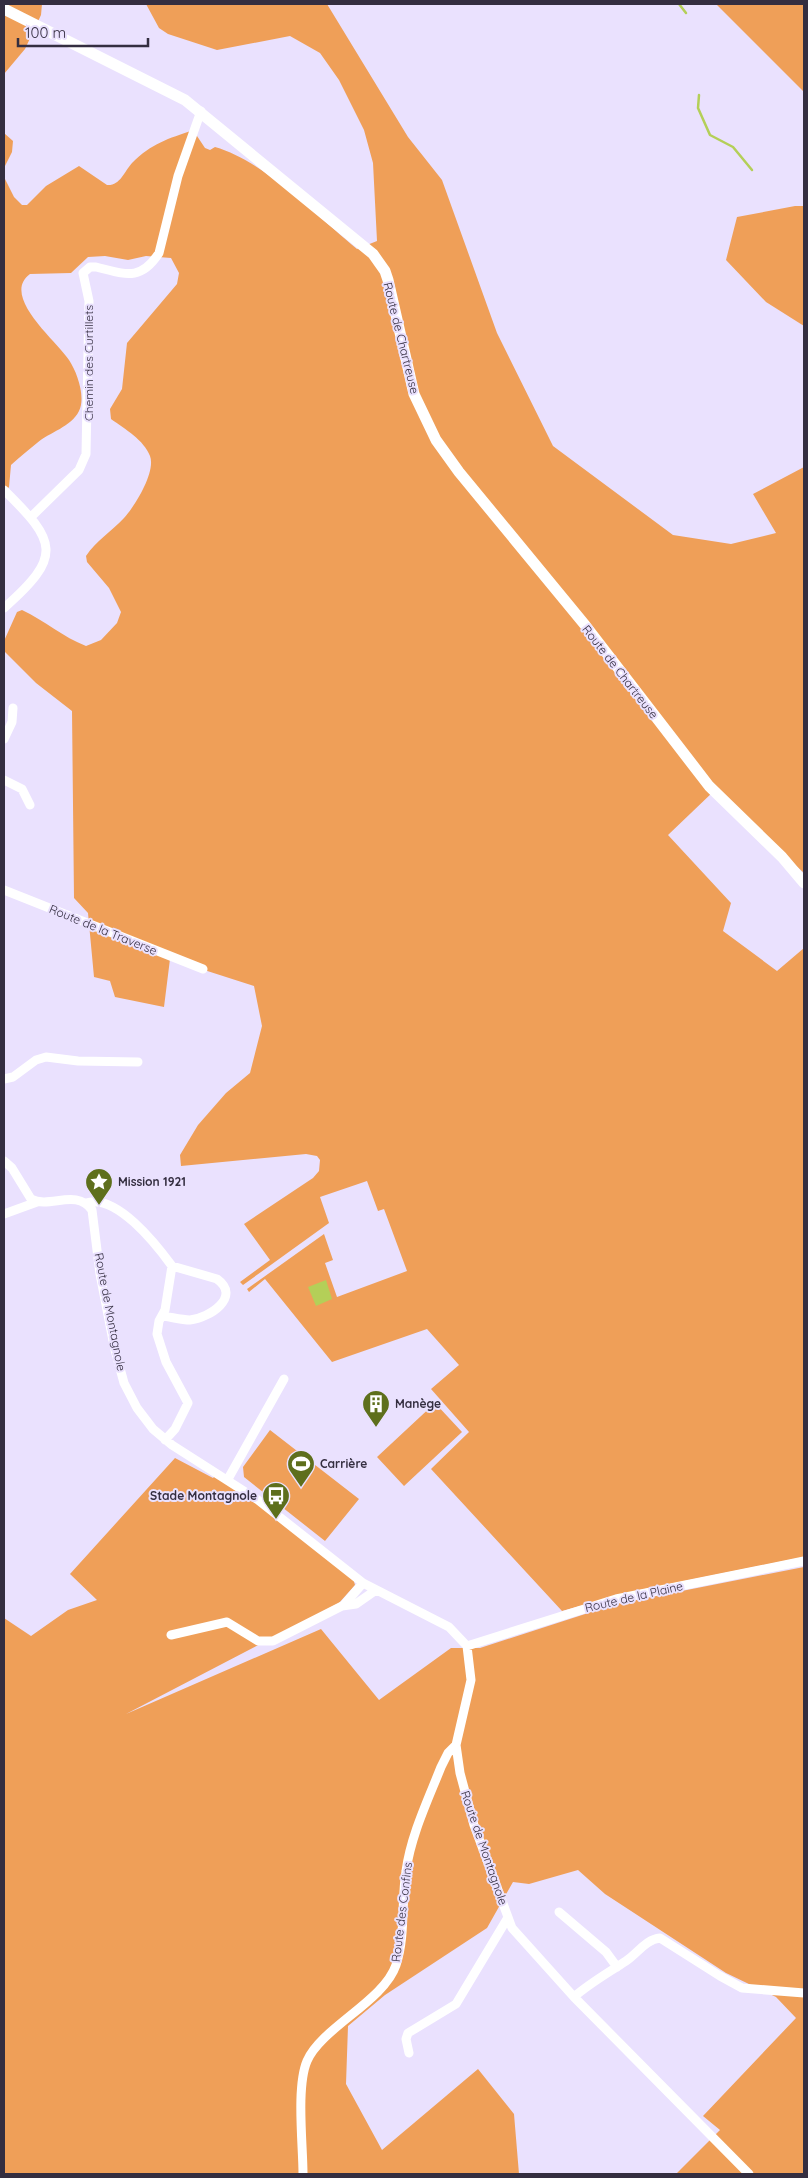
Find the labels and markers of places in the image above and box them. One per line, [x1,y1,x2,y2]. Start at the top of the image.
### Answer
place icon: Mission 1921 [84,1167,114,1206]
place label: Mission 1921 [118,1174,186,1189]
building icon: Manège [361,1389,391,1428]
place label: Manège [395,1396,441,1411]
sports icon: Carrière [286,1449,316,1488]
place label: Carrière [320,1456,367,1471]
bus stop icon: Stade Montagnole [261,1481,291,1520]
place label: Stade Montagnole [150,1488,257,1503]

